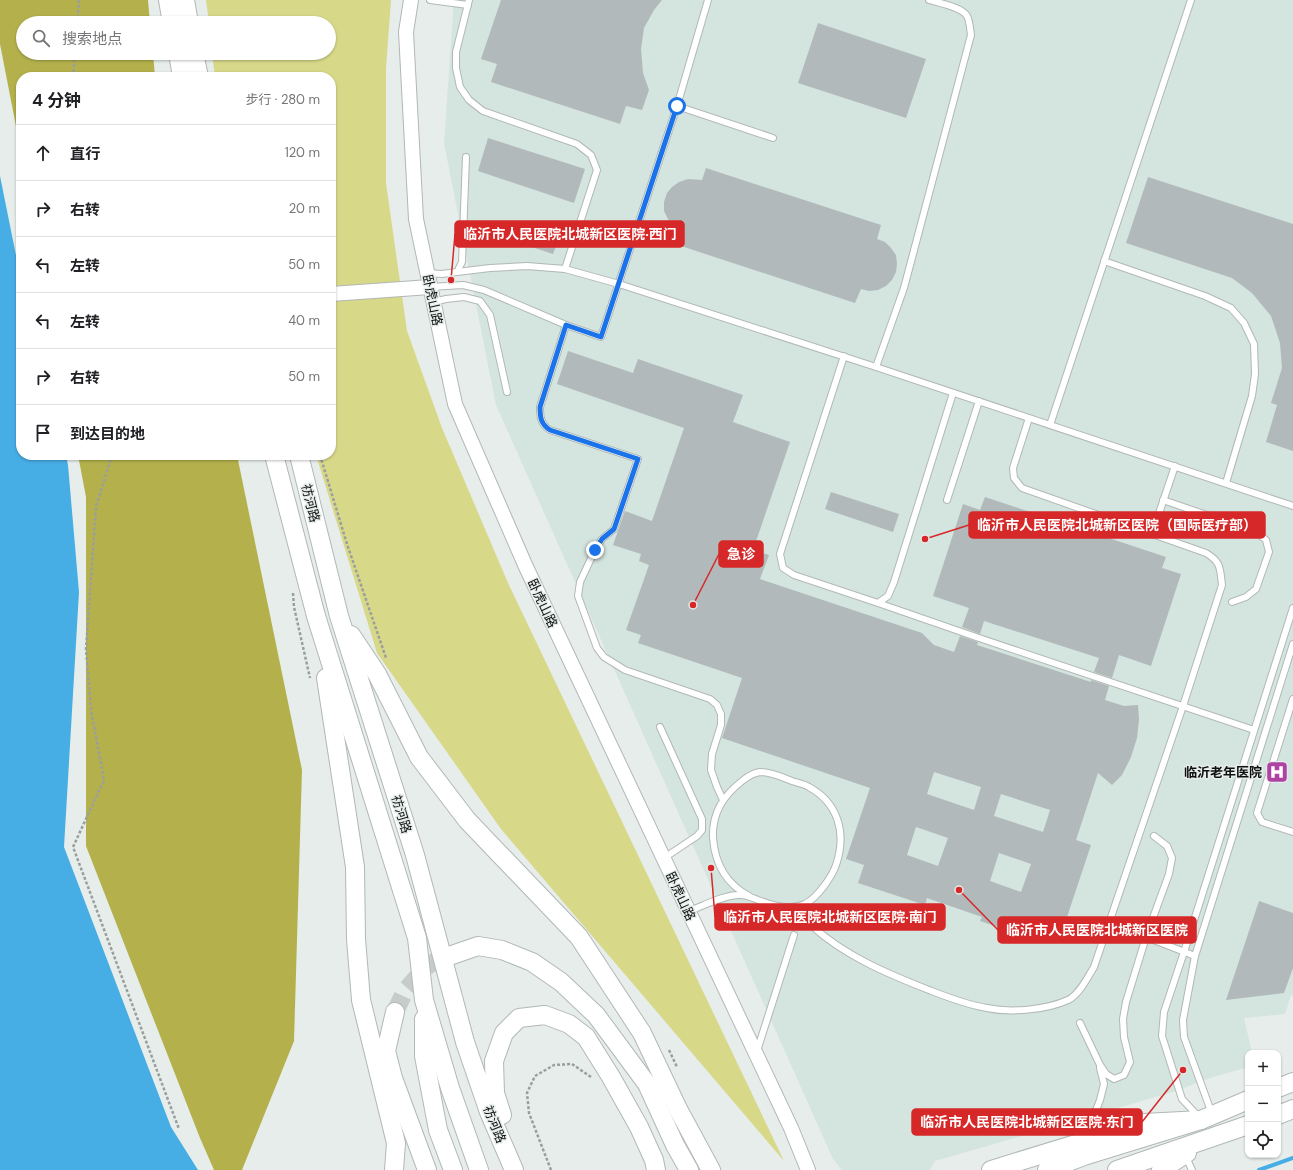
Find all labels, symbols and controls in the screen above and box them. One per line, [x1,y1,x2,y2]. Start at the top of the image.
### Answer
search box [16,16,336,60]
icon: search [30,27,52,49]
text: 搜索地点 [62,29,122,49]
text: 4 分钟 [32,89,81,111]
text: 步行 · 280 m [245,91,320,108]
route start [668,97,686,115]
icon: ahead [32,142,54,164]
text: 直行 [70,144,100,164]
text: 120 m [285,144,320,161]
icon: right [32,198,54,220]
text: 右转 [70,200,100,220]
text: 20 m [289,200,320,217]
callout: 临沂市人民医院北城新区医院·西门 [455,221,684,247]
text: 临沂市人民医院北城新区医院·西门 [463,225,677,243]
icon: left [32,254,54,276]
text: 左转 [70,256,100,276]
text: 50 m [288,256,320,273]
street label: 卧虎山路 [419,273,446,327]
icon: left [32,310,54,332]
text: 左转 [70,312,100,332]
text: 40 m [288,312,320,329]
icon: right [32,366,54,388]
text: 右转 [70,368,100,388]
text: 50 m [288,368,320,385]
icon: arrive [32,422,54,444]
text: 到达目的地 [70,424,145,444]
street label: 祊河路 [298,482,323,524]
callout: 临沂市人民医院北城新区医院（国际医疗部） [969,512,1265,538]
text: 临沂市人民医院北城新区医院（国际医疗部） [977,516,1257,534]
route end [586,541,604,559]
callout: 急诊 [719,541,763,567]
text: 急诊 [727,545,756,563]
street label: 卧虎山路 [524,576,561,630]
hospital icon: 临沂老年医院 [1264,759,1290,785]
place label: 临沂老年医院 [1184,764,1262,781]
street label: 祊河路 [388,793,415,835]
street label: 卧虎山路 [662,869,699,923]
callout: 临沂市人民医院北城新区医院·南门 [715,904,945,930]
text: 临沂市人民医院北城新区医院·南门 [723,908,937,926]
callout: 临沂市人民医院北城新区医院 [998,917,1196,943]
text: 临沂市人民医院北城新区医院 [1006,921,1188,939]
map controls [1245,1050,1281,1158]
button: + [1245,1050,1281,1086]
button: − [1245,1086,1281,1122]
street label: 祊河路 [479,1103,510,1145]
callout: 临沂市人民医院北城新区医院·东门 [912,1109,1142,1135]
text: 临沂市人民医院北城新区医院·东门 [920,1113,1134,1131]
button: locate [1245,1122,1281,1158]

